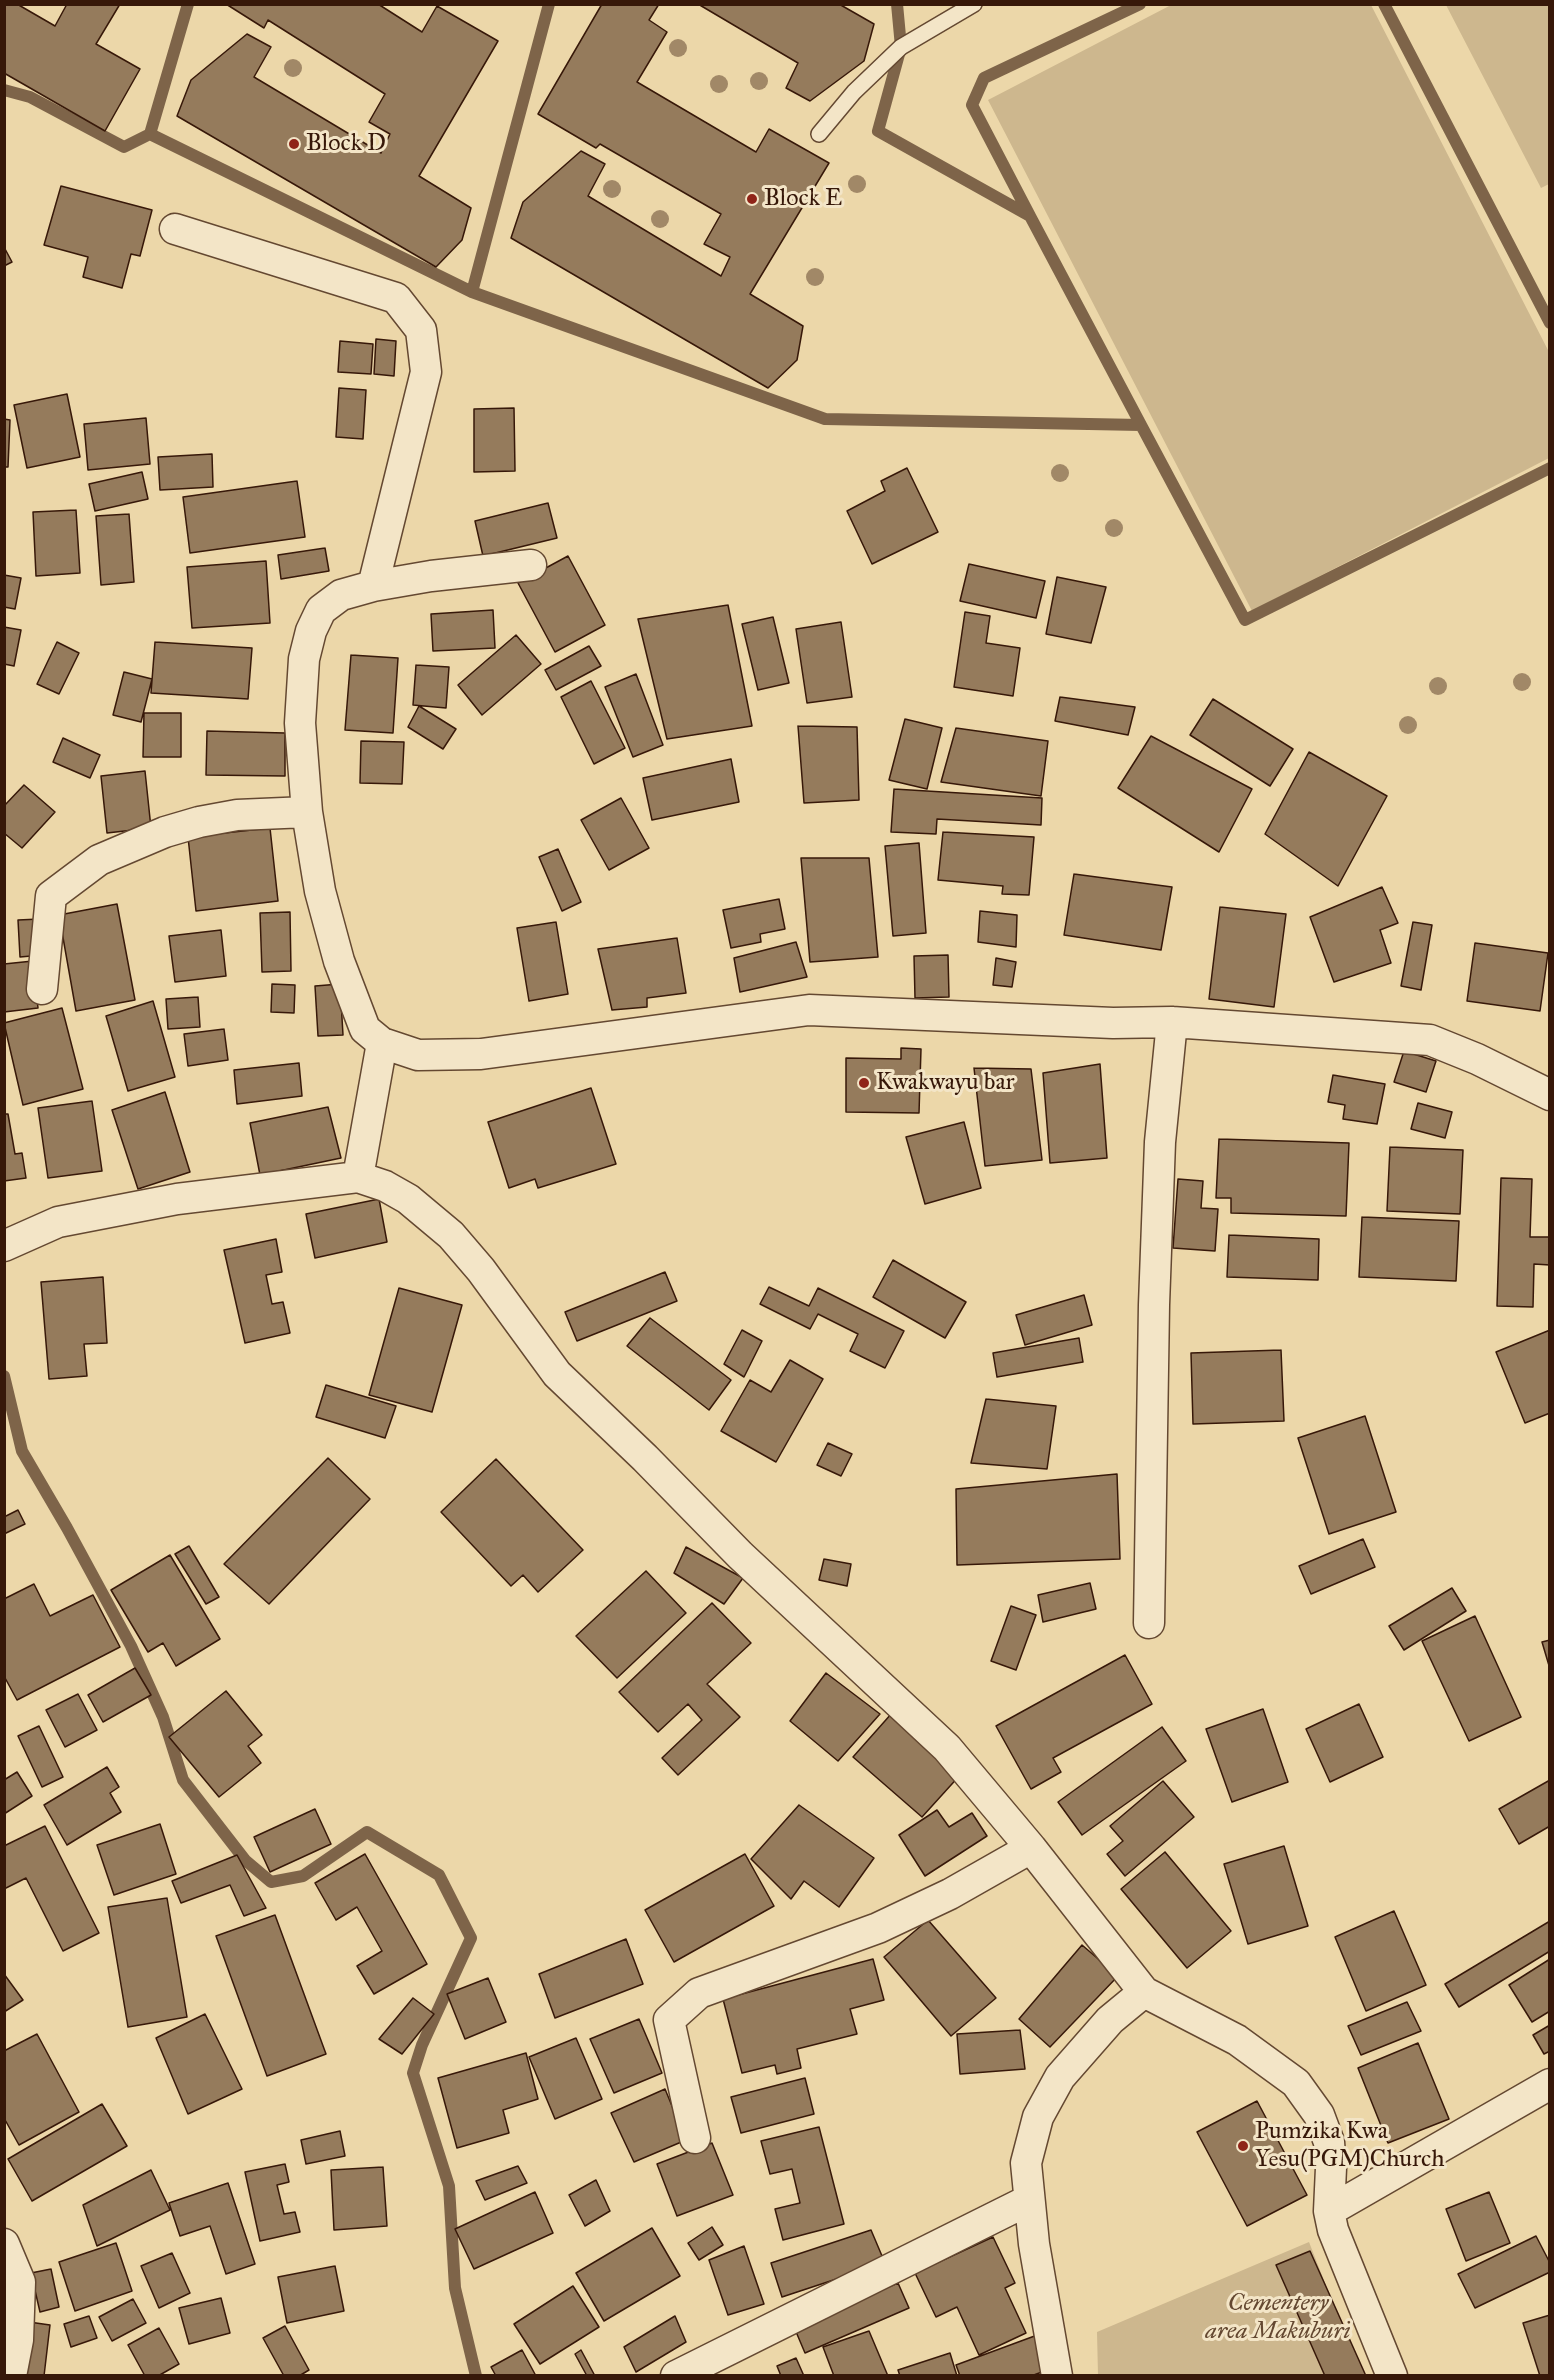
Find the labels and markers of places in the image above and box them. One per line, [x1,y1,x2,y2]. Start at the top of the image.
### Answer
place label: Block D [306,130,386,158]
marker: Block D [287,137,301,151]
place label: Block E [764,185,842,213]
marker: Block E [745,192,759,206]
place label: Kwakwayu bar [876,1069,1015,1097]
marker: Kwakwayu bar [857,1076,871,1090]
place label: Pumzika Kwa Yesu(PGM)Church [1255,2118,1444,2174]
marker: Pumzika Kwa Yesu(PGM)Church [1236,2139,1250,2153]

